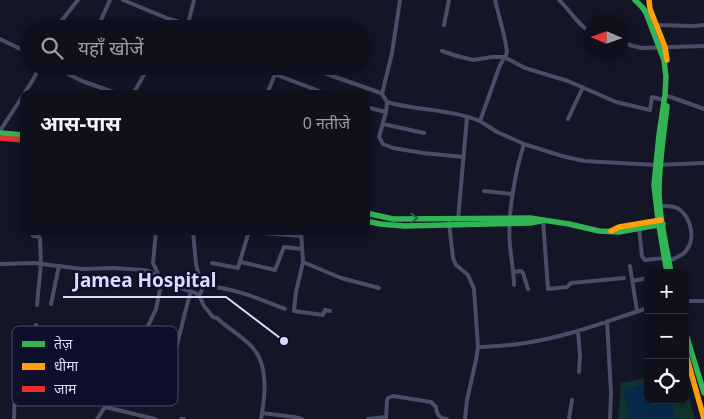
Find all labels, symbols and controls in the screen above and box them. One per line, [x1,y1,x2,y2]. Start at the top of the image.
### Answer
north arrow [584,15,629,60]
search box [20,20,370,75]
icon: search [38,34,66,62]
text: यहाँ खोजें [78,35,144,61]
text: आस-पास [40,109,121,137]
text: 0 नतीजे [303,112,350,134]
one-way arrow [411,213,419,224]
callout: Jamea Hospital [63,263,226,297]
text: Jamea Hospital [72,267,216,293]
map controls [644,269,689,404]
button: + [644,269,689,314]
button: − [644,314,689,359]
legend [12,326,178,406]
text: तेज़ [54,334,73,353]
text: धीमा [54,356,79,375]
button: locate [644,359,689,404]
text: जाम [54,379,77,398]

